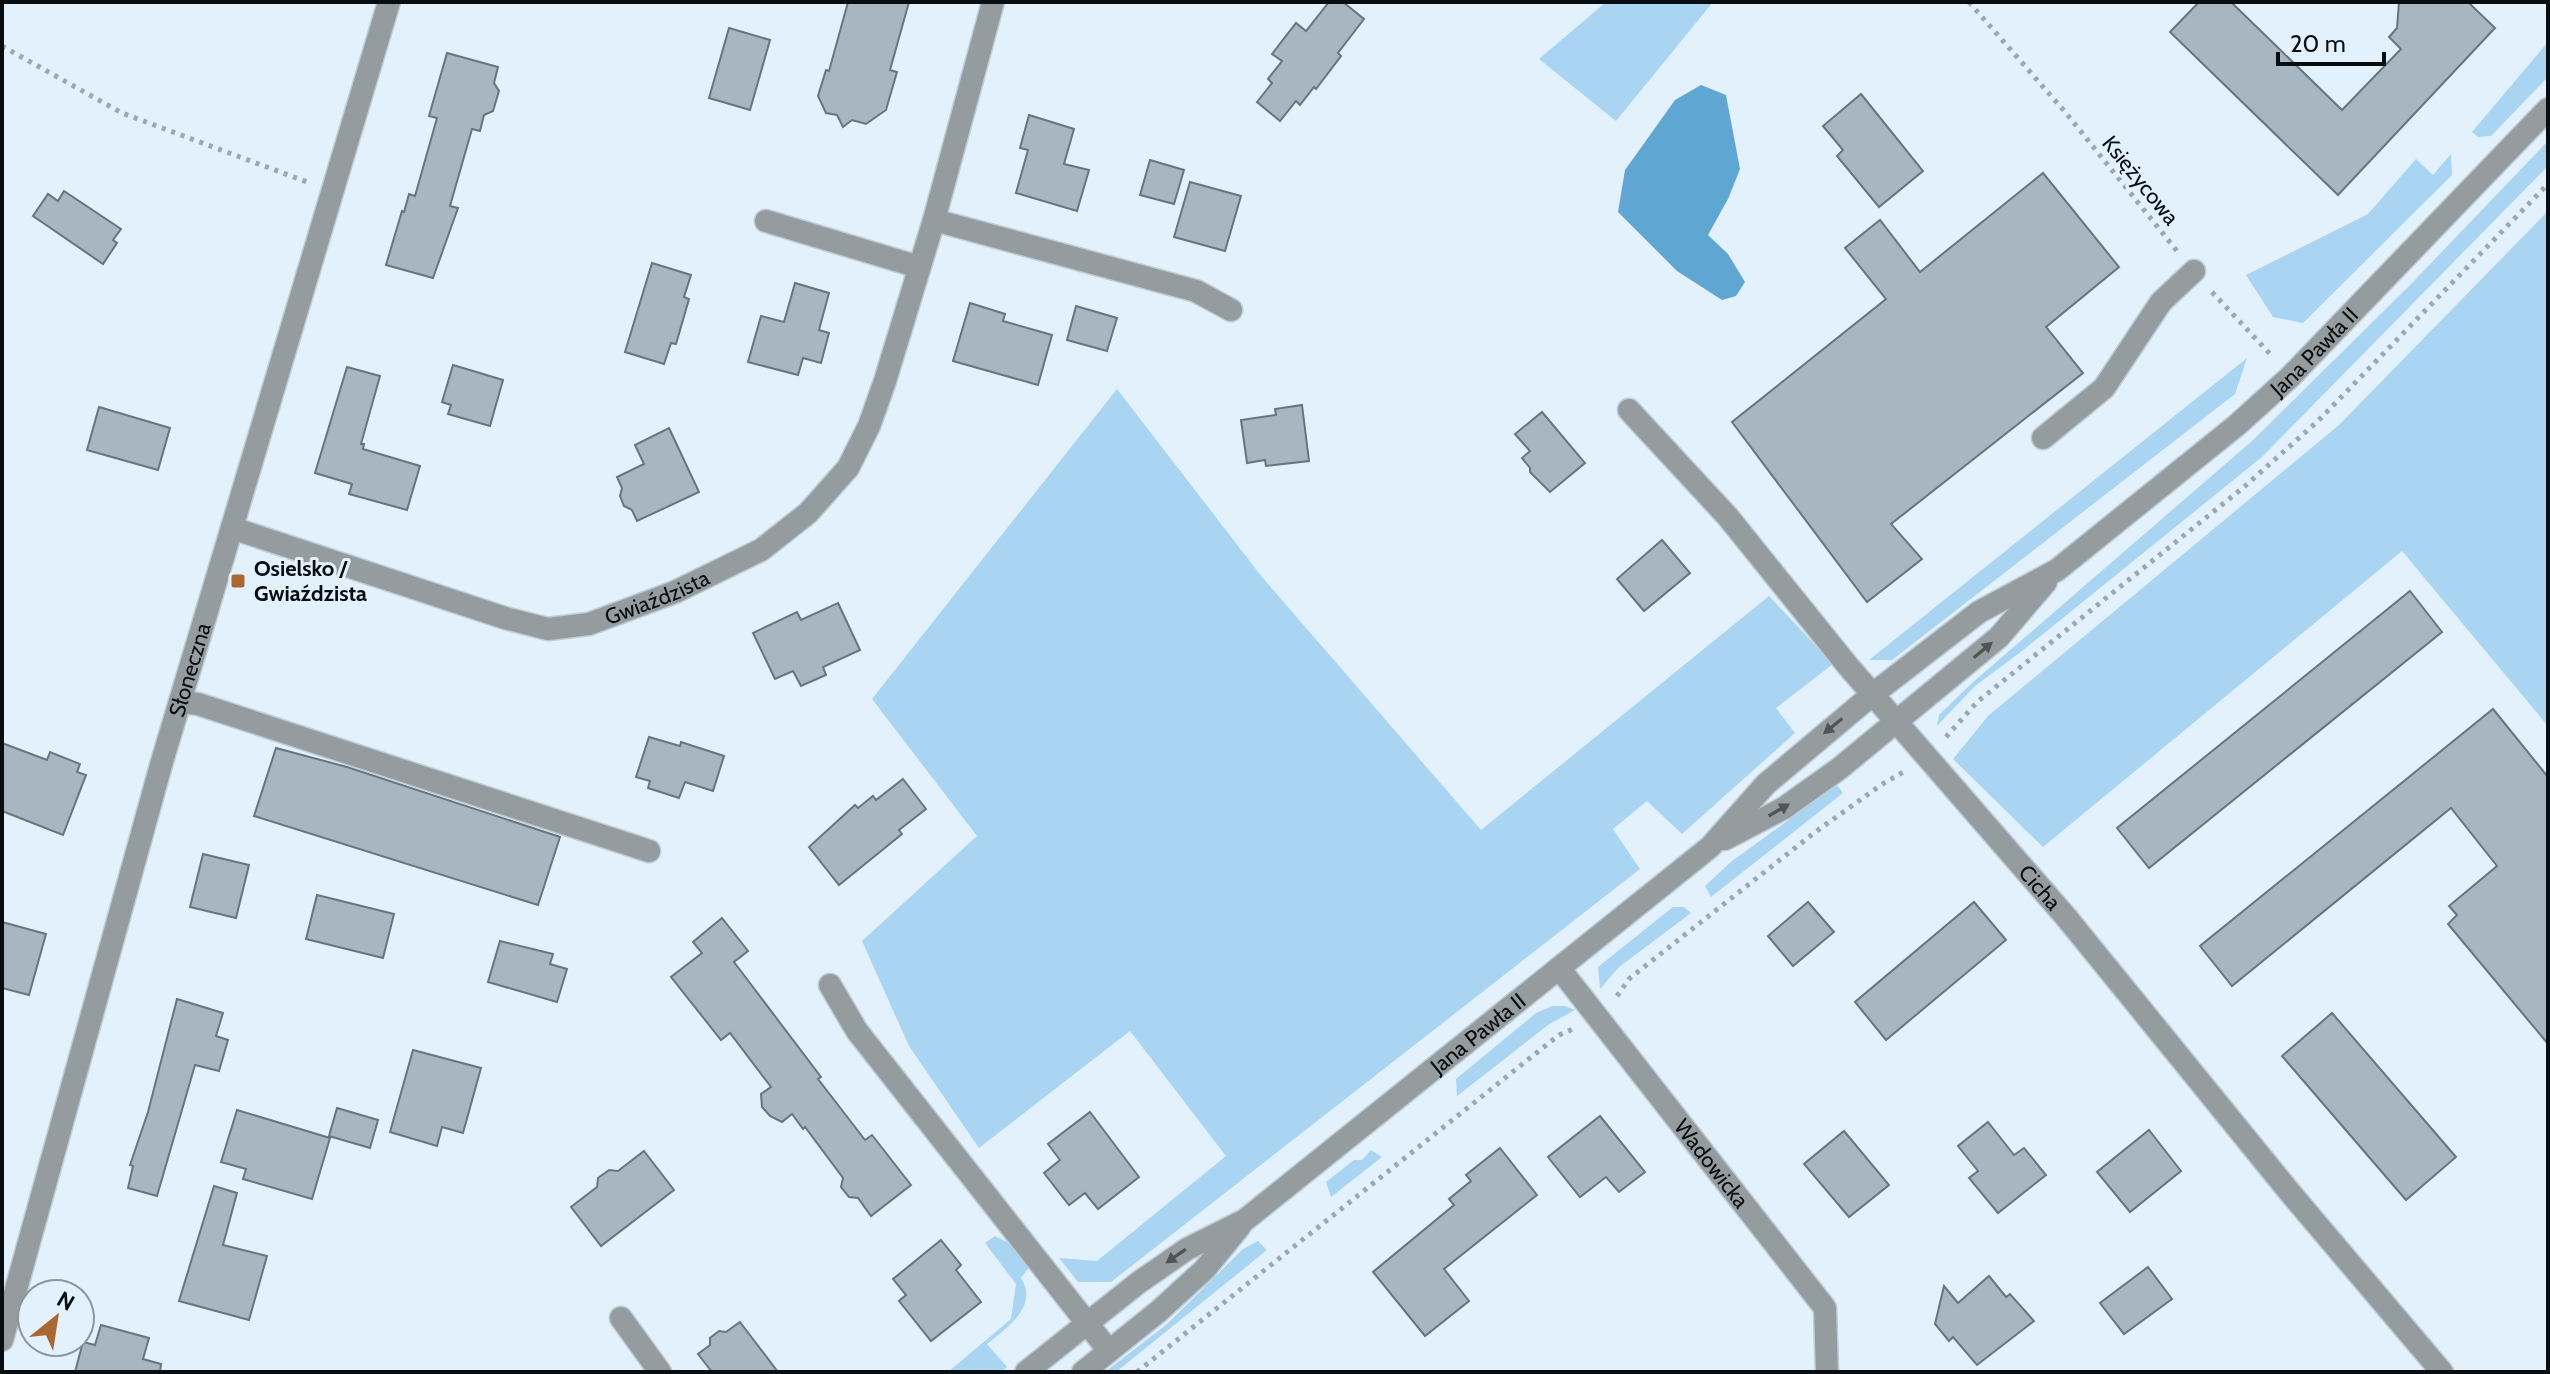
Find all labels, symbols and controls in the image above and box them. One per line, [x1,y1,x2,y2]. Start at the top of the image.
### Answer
scale bar [2278,16,2384,66]
text: 20 m [2290,29,2346,58]
street label: Księżycowa [2096,130,2185,231]
street label: Jana Pawła II [2264,302,2364,403]
place label: Osielsko / Gwiaździsta [254,555,367,607]
street label: Gwiaździsta [601,564,714,631]
marker: Osielsko / Gwiaździsta [229,572,247,590]
street label: Słoneczna [163,619,217,720]
one-way arrow [1973,642,1993,659]
one-way arrow [1823,718,1843,734]
one-way arrow [1768,803,1790,817]
street label: Cicha [2013,859,2067,916]
street label: Jana Pawła II [1424,987,1531,1081]
street label: Wadowicka [1668,1114,1755,1214]
one-way arrow [1165,1248,1186,1263]
north arrow [16,1278,96,1358]
text: N [52,1286,79,1317]

